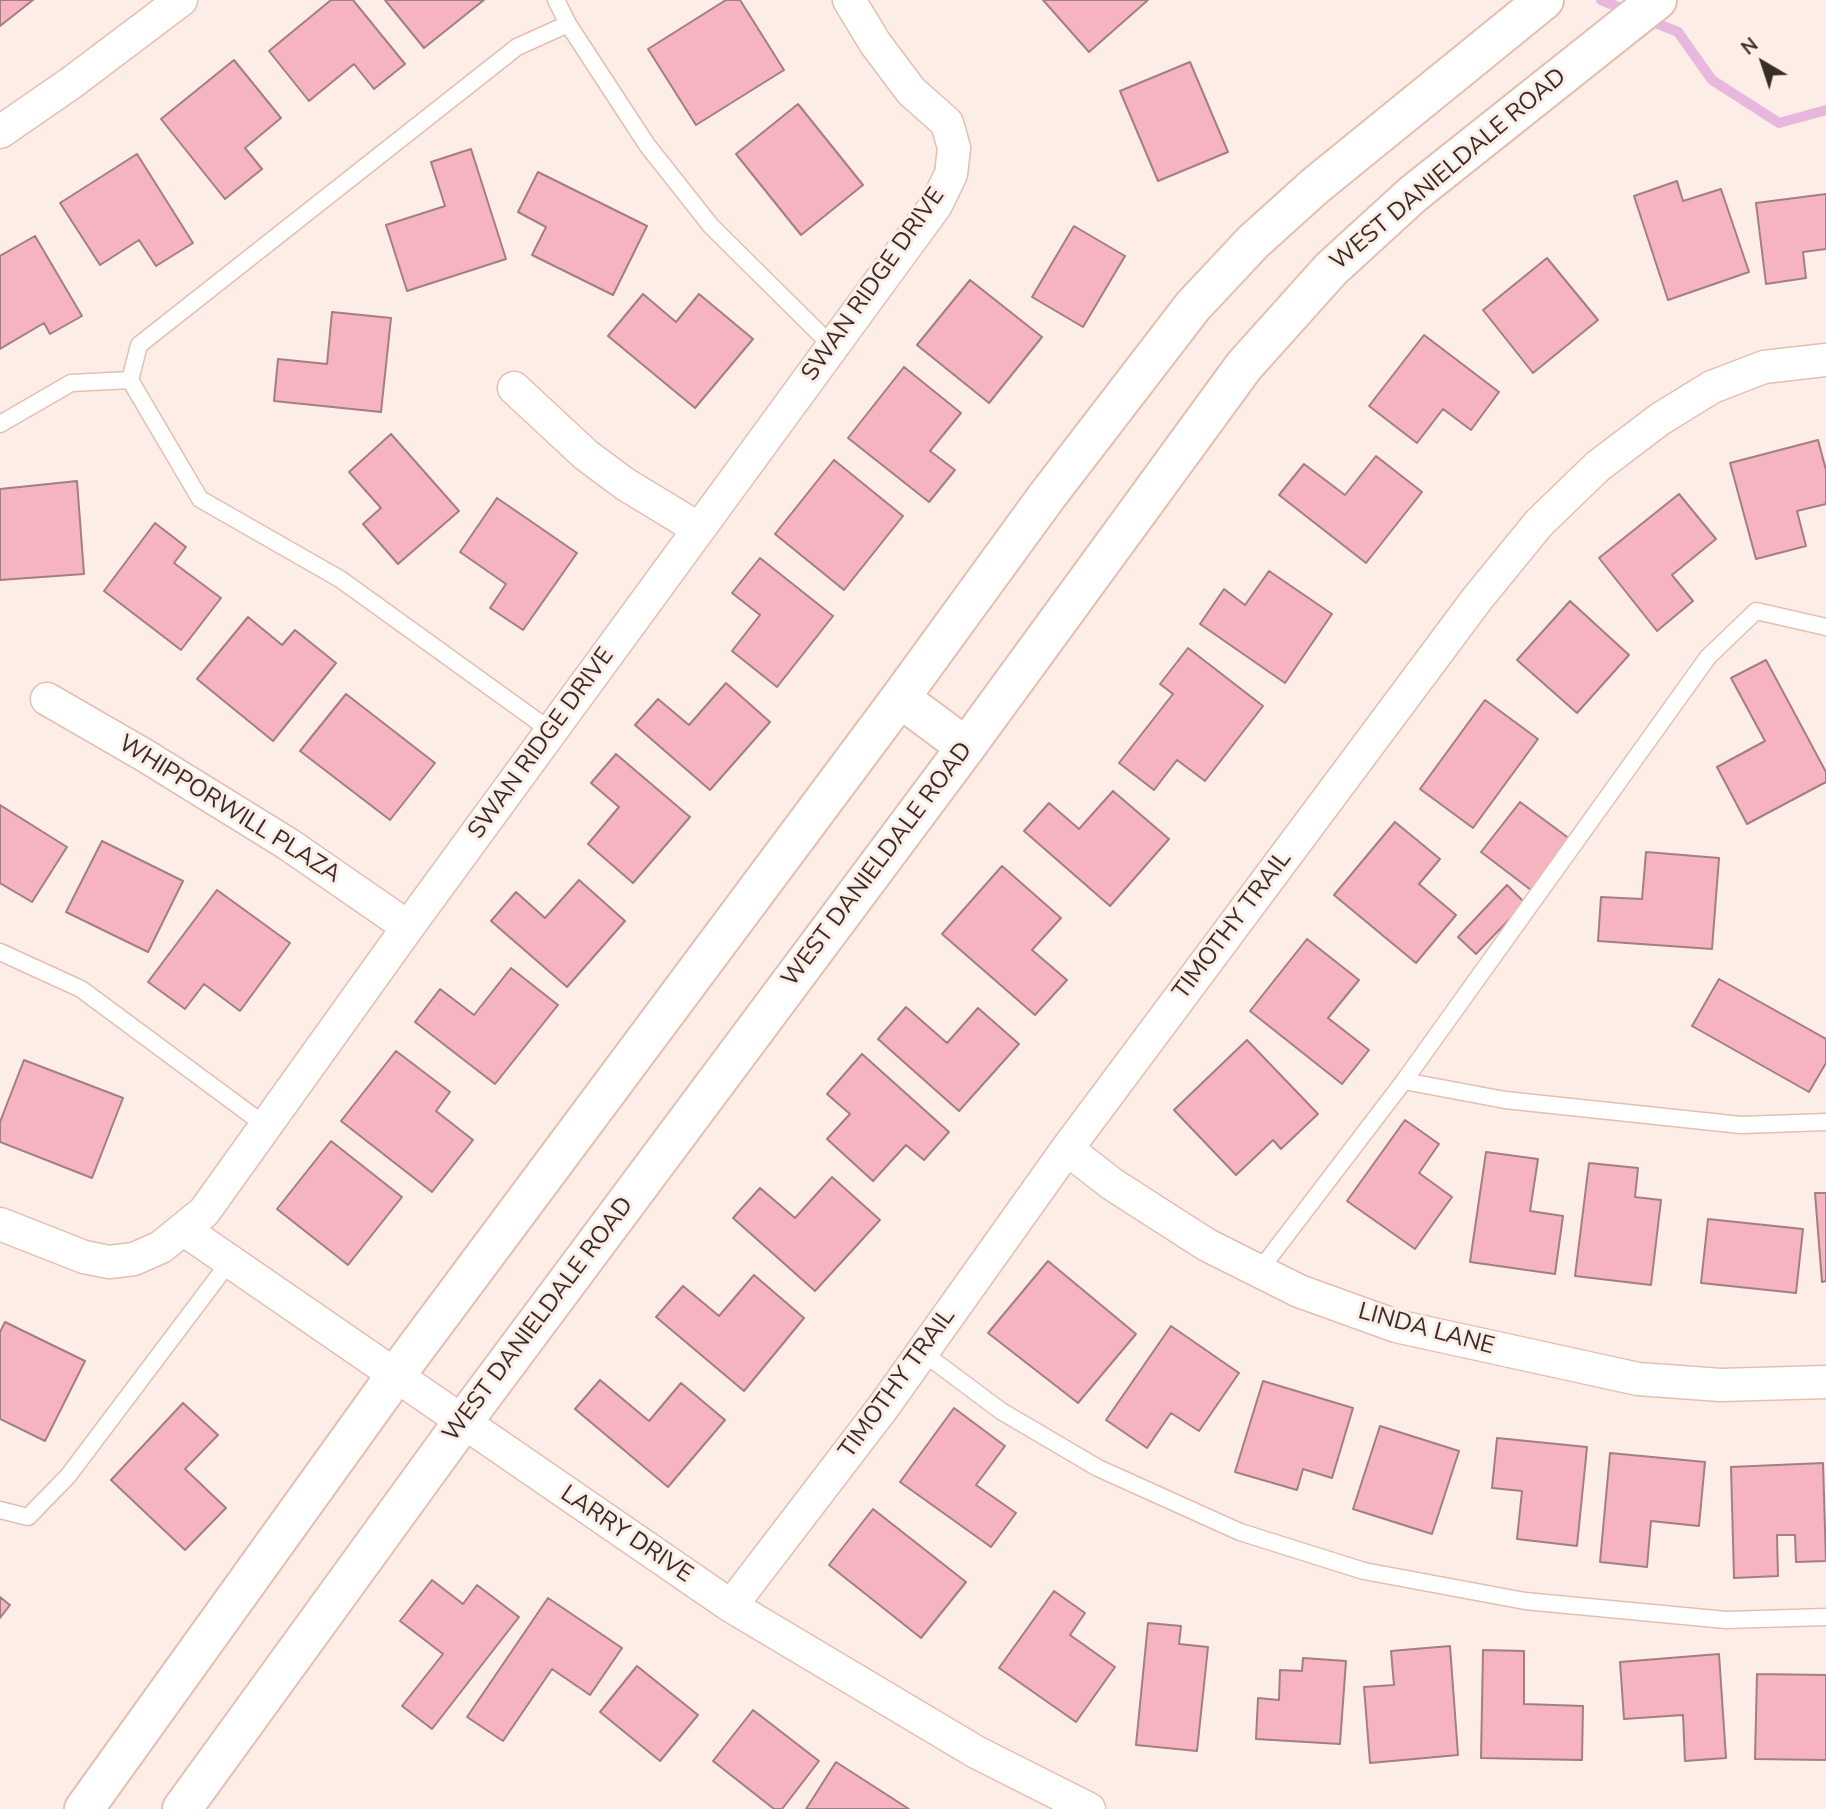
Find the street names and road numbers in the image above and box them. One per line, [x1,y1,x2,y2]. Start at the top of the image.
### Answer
street label: WEST DANIELDALE ROAD [1325,63,1573,277]
street label: SWAN RIDGE DRIVE [796,183,952,387]
street label: SWAN RIDGE DRIVE [463,643,621,845]
street label: WHIPPORWILL PLAZA [113,730,345,890]
street label: WEST DANIELDALE ROAD [777,737,979,993]
street label: TIMOTHY TRAIL [1168,846,1298,1006]
street label: WEST DANIELDALE ROAD [438,1192,640,1448]
street label: LINDA LANE [1355,1298,1497,1362]
street label: TIMOTHY TRAIL [834,1303,962,1465]
street label: LARRY DRIVE [555,1480,697,1590]

